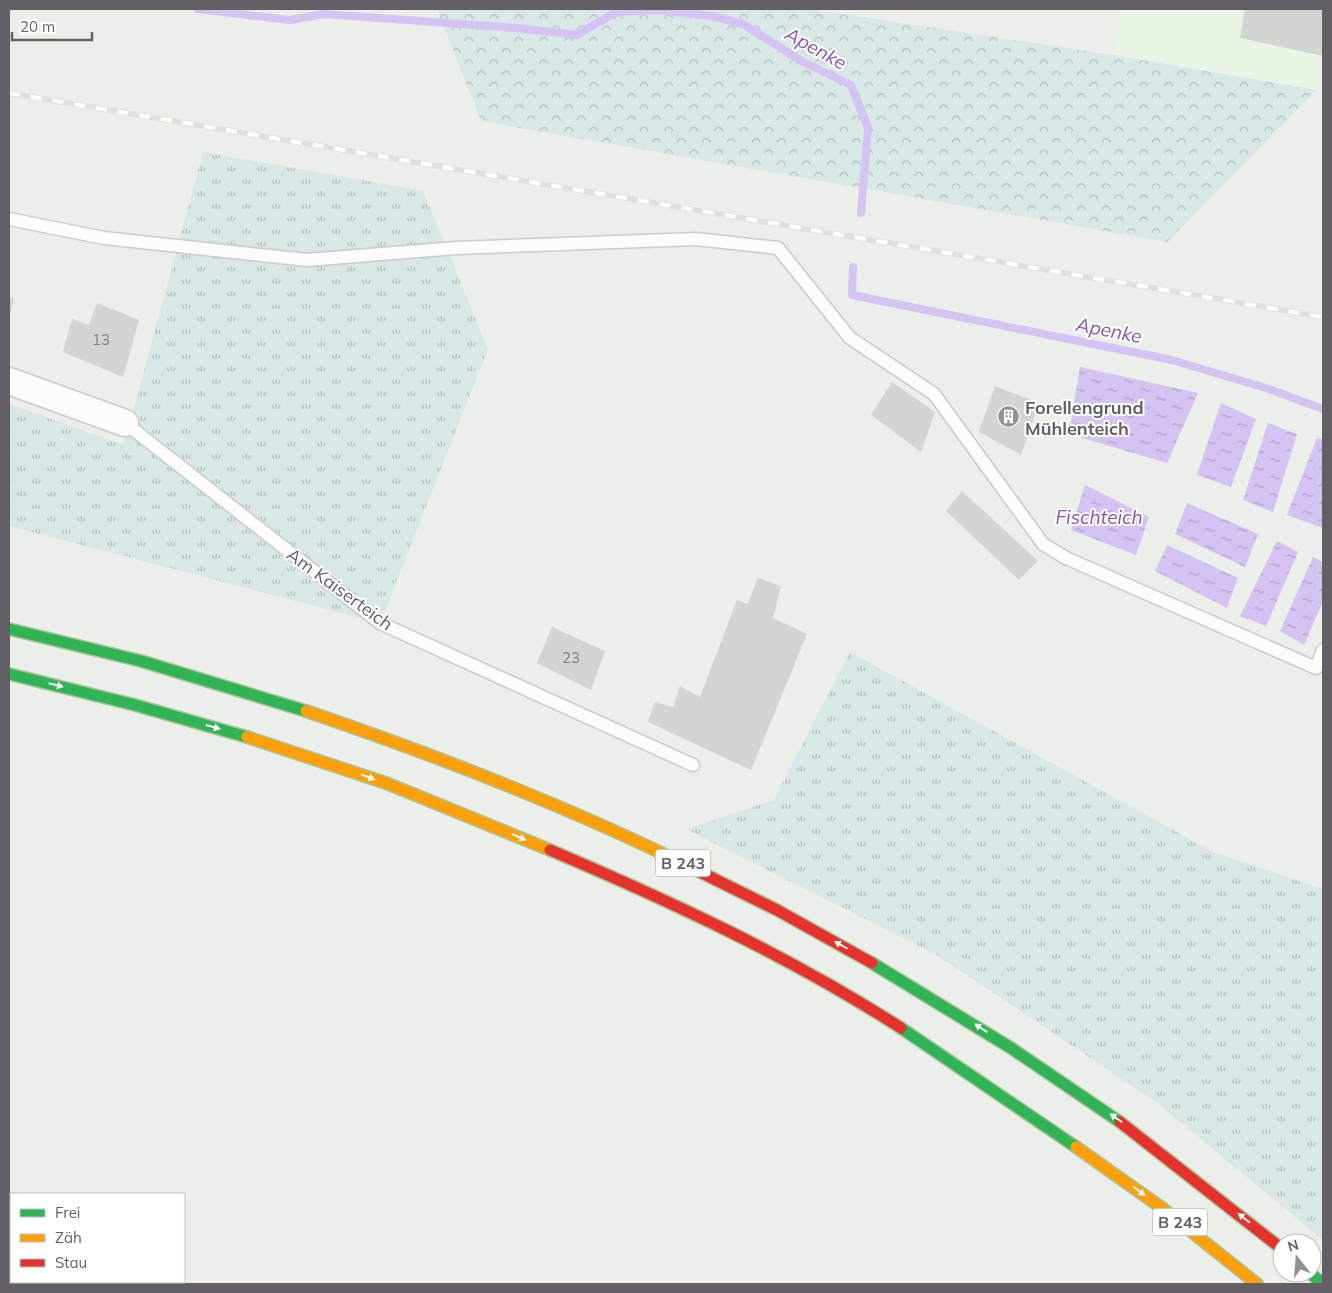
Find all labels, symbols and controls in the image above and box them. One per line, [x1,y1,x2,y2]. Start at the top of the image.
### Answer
scale bar [12,10,92,42]
text: 20 m [20,17,55,36]
water label: Apenke [780,21,851,75]
water label: Apenke [1073,312,1144,348]
house number: 13 [92,330,110,349]
place label: Forellengrund Mühlenteich [1025,396,1144,440]
building icon: Forellengrund Mühlenteich [997,405,1021,429]
water label: Fischteich [1055,505,1143,529]
street label: Am Kaiserteich [282,543,398,635]
house number: 23 [562,648,580,667]
one-way arrow [49,681,64,689]
one-way arrow [206,723,221,731]
one-way arrow [361,773,375,781]
one-way arrow [512,833,526,841]
road number: B 243 [656,850,710,876]
one-way arrow [834,941,849,949]
one-way arrow [974,1023,987,1033]
one-way arrow [1109,1113,1123,1123]
one-way arrow [1132,1186,1145,1197]
legend [10,1193,185,1283]
text: Frei [55,1203,80,1222]
road number: B 243 [1152,1208,1208,1236]
one-way arrow [1238,1213,1250,1224]
text: Zäh [55,1228,82,1247]
north arrow [1272,1233,1322,1283]
text: N [1286,1235,1301,1256]
text: Stau [55,1253,87,1272]

